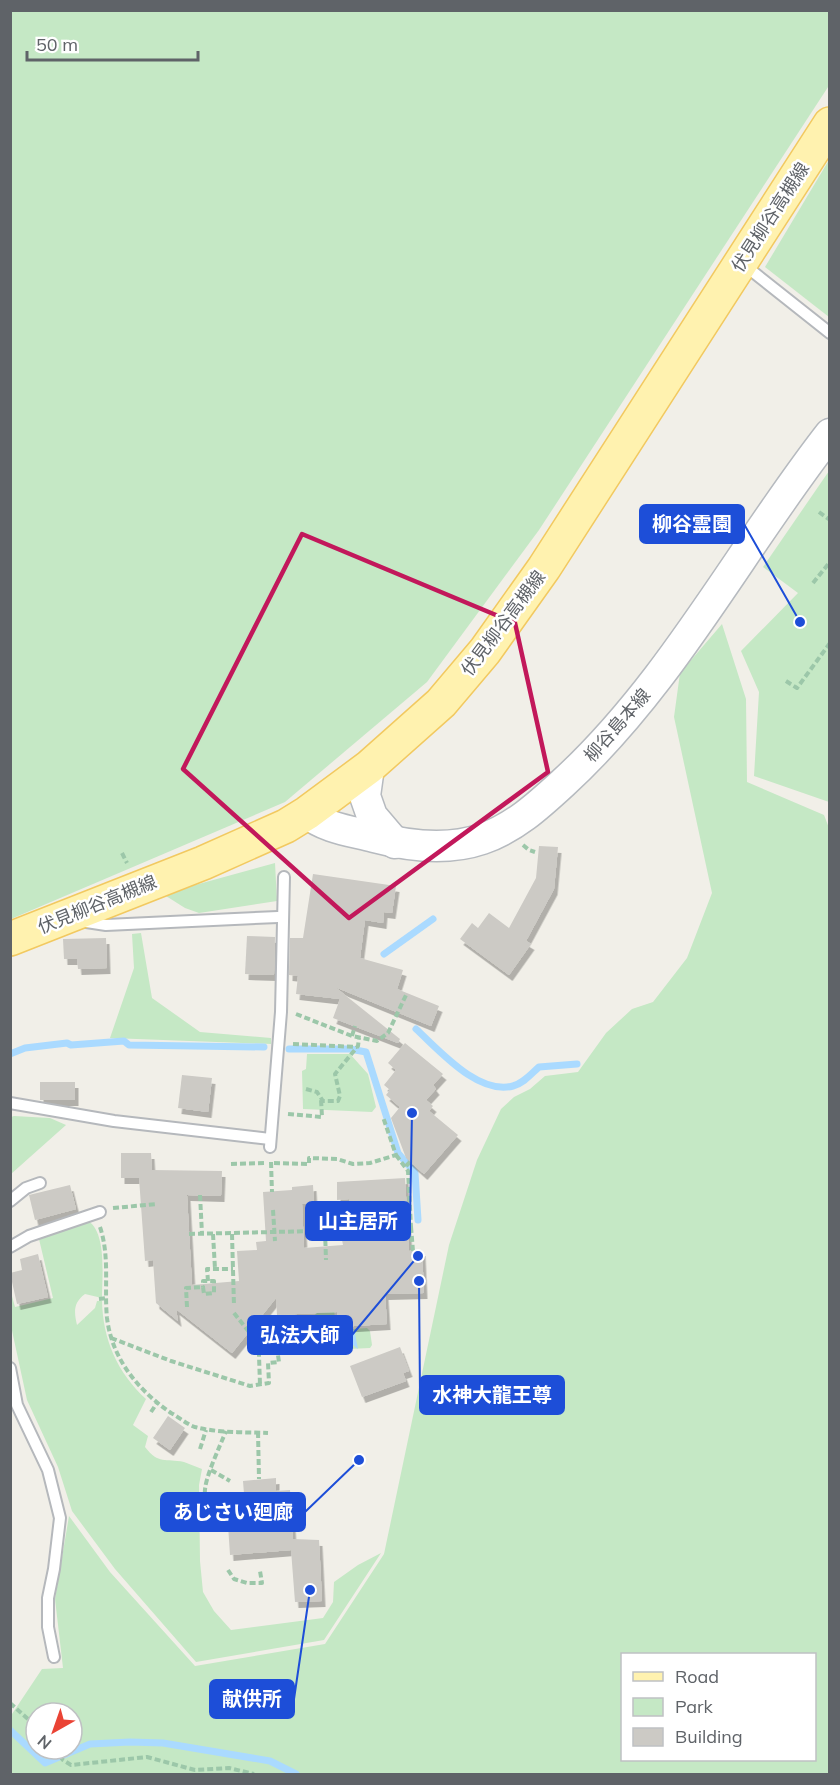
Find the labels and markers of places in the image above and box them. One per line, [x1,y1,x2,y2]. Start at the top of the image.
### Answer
callout: 柳谷霊園 [640,505,744,543]
callout: 山主居所 [306,1202,410,1240]
callout: 弘法大師 [248,1316,352,1354]
callout: 水神大龍王尊 [420,1376,564,1414]
callout: あじさい廻廊 [161,1493,305,1531]
callout: 献供所 [210,1680,294,1718]

